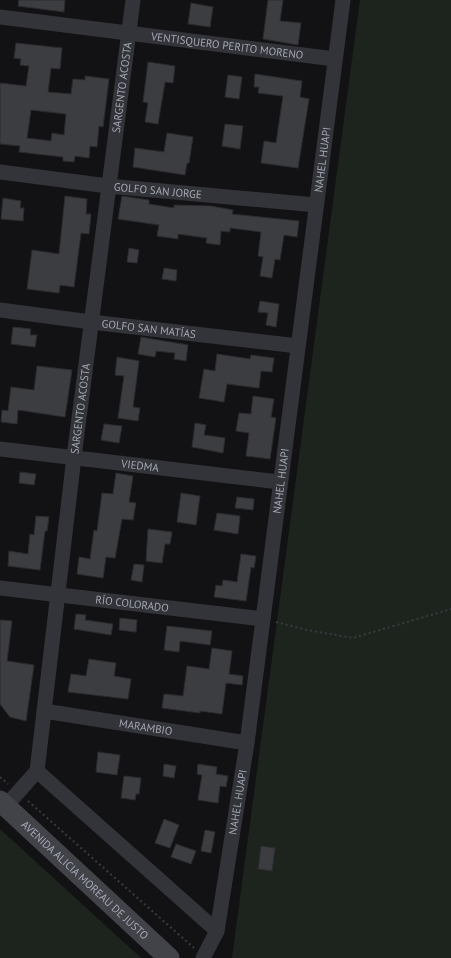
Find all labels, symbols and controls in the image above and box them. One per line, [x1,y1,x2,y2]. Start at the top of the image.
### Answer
street label: VENTISQUERO PERITO MORENO [149,29,304,62]
street label: SARGENTO ACOSTA [109,41,135,134]
street label: NAHEL HUAPI [311,126,334,193]
street label: GOLFO SAN JORGE [113,180,203,202]
street label: GOLFO SAN MATÍAS [101,316,197,341]
street label: SARGENTO ACOSTA [67,362,93,455]
street label: NAHEL HUAPI [270,447,292,514]
street label: VIEDMA [119,456,160,475]
street label: RÍO COLORADO [95,592,169,615]
street label: MARAMBIO [118,716,173,738]
street label: NAHEL HUAPI [225,768,250,836]
street label: AVENIDA ALICIA MOREAU DE JUSTO [18,817,152,942]

